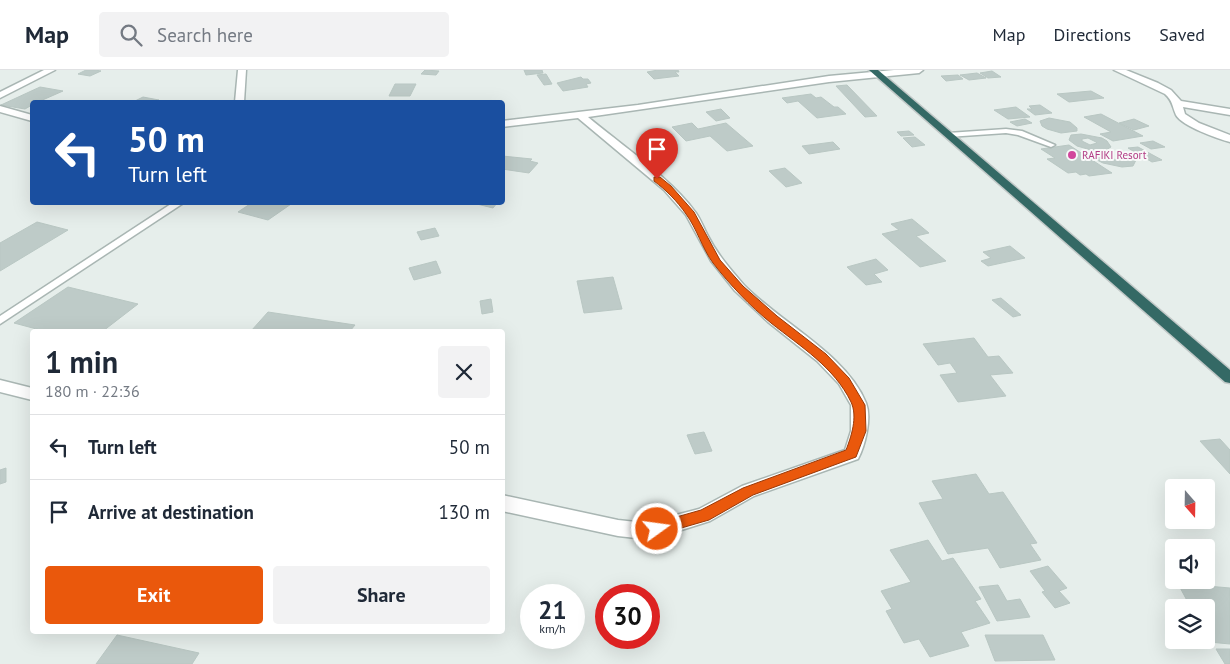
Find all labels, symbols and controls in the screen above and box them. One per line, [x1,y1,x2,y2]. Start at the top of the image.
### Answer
search box [99,12,449,57]
text: Map [25,19,69,50]
icon: search [117,21,145,49]
text: Search here [157,23,253,47]
text: Map [993,23,1025,46]
text: Directions [1053,23,1131,46]
text: Saved [1159,23,1205,46]
text: 50 m [128,116,205,162]
icon: left [45,120,110,185]
pin [636,128,678,179]
icon: arrive [643,135,671,163]
place label: RAFIKI Resort [1082,148,1147,162]
marker: RAFIKI Resort [1066,149,1078,161]
text: Turn left [128,160,207,188]
text: 1 min [45,342,118,381]
button: close [438,346,490,398]
text: 180 m · 22:36 [45,381,140,401]
icon: left [45,433,73,461]
text: Turn left [88,435,157,459]
text: 50 m [449,435,490,459]
north arrow [1165,479,1215,529]
map controls [1165,479,1215,649]
icon: arrive [45,498,73,526]
text: Arrive at destination [88,500,254,524]
text: 130 m [438,500,490,524]
position arrow [630,502,682,554]
button: sound [1165,539,1215,589]
button: Exit [45,566,263,624]
button: Share [273,566,490,624]
speed limit sign: 30 [595,584,660,649]
text: 21 [538,594,567,626]
button: layers [1165,599,1215,649]
text: km/h [539,621,566,636]

